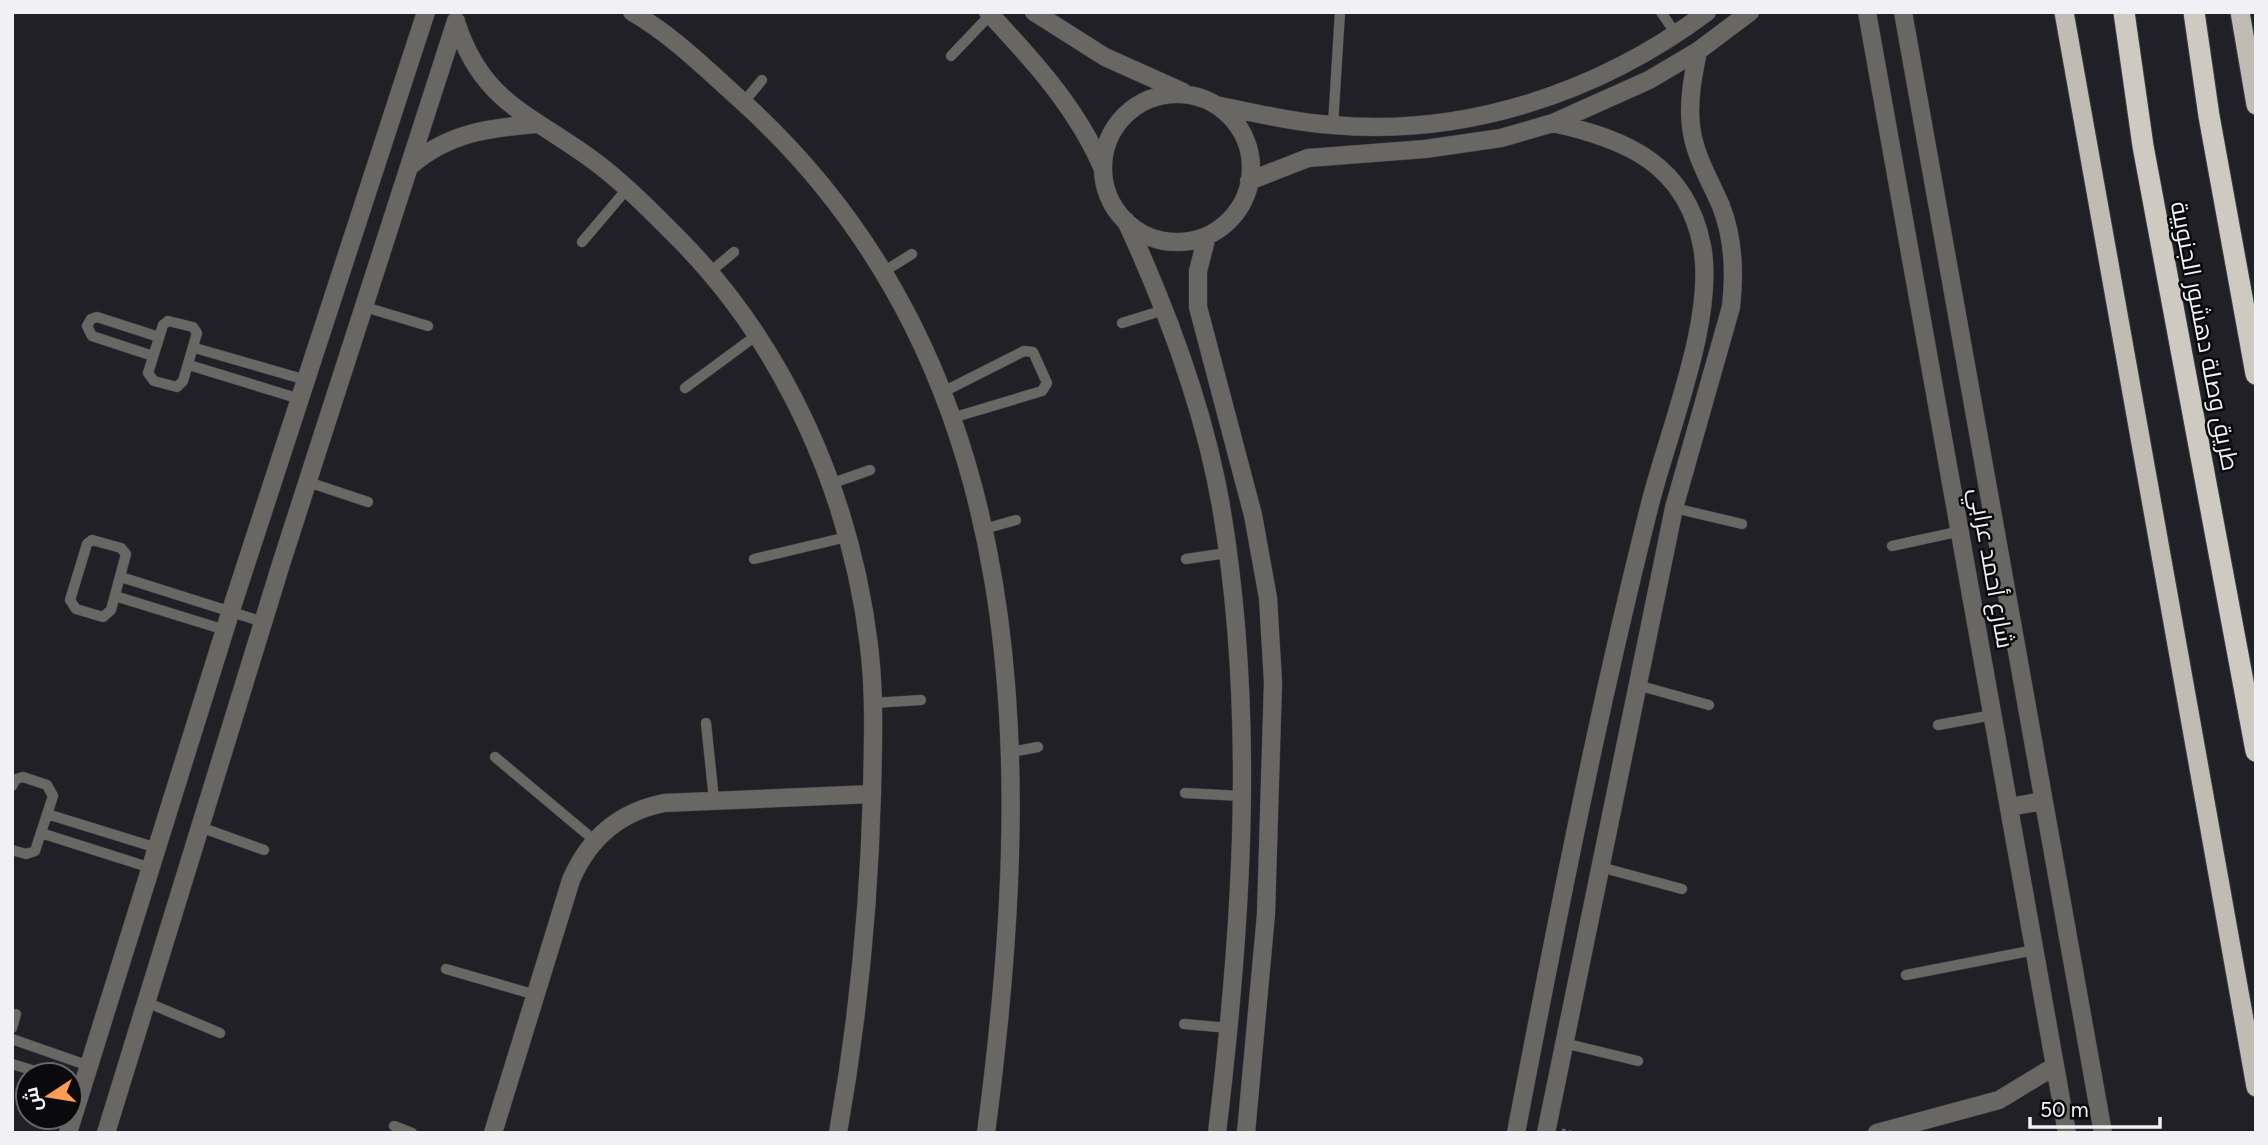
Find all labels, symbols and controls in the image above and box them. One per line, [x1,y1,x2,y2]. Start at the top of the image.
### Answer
street label: طريق وصلة دهشور الجنوبية [2164,199,2245,473]
street label: شارع أحمد عرابي [1959,485,2021,651]
north arrow [14,1061,84,1131]
text: ش [19,1085,47,1114]
scale bar [2030,1086,2160,1130]
text: 50 m [2040,1097,2089,1122]

